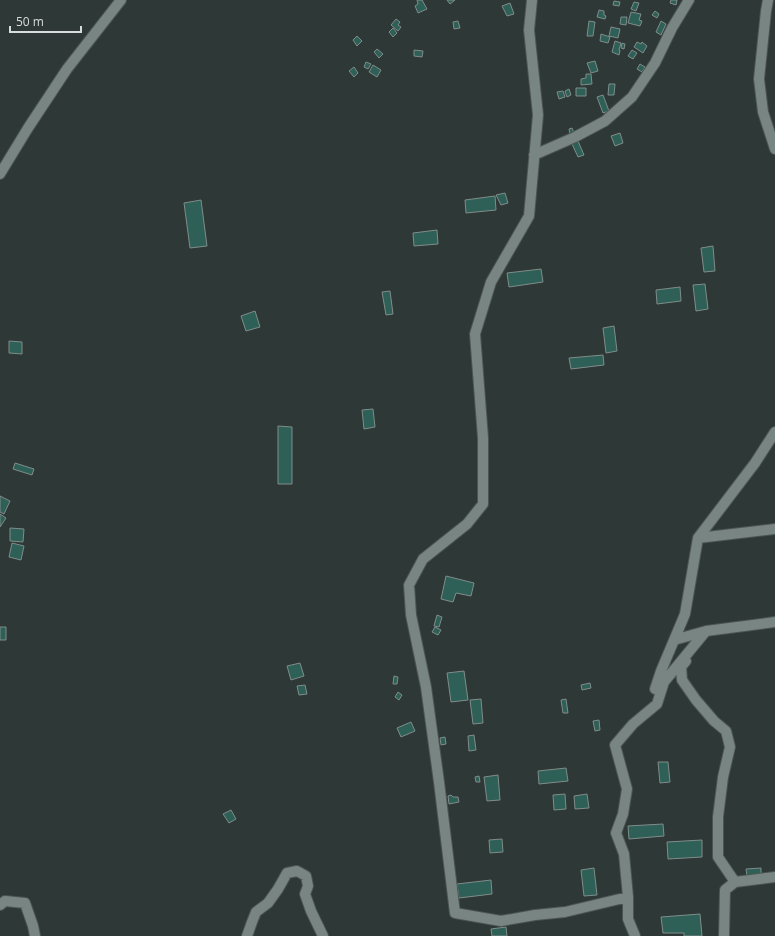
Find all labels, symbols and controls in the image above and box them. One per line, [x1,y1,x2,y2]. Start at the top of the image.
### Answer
scale bar [10,8,81,34]
text: 50 m [16,13,44,30]

